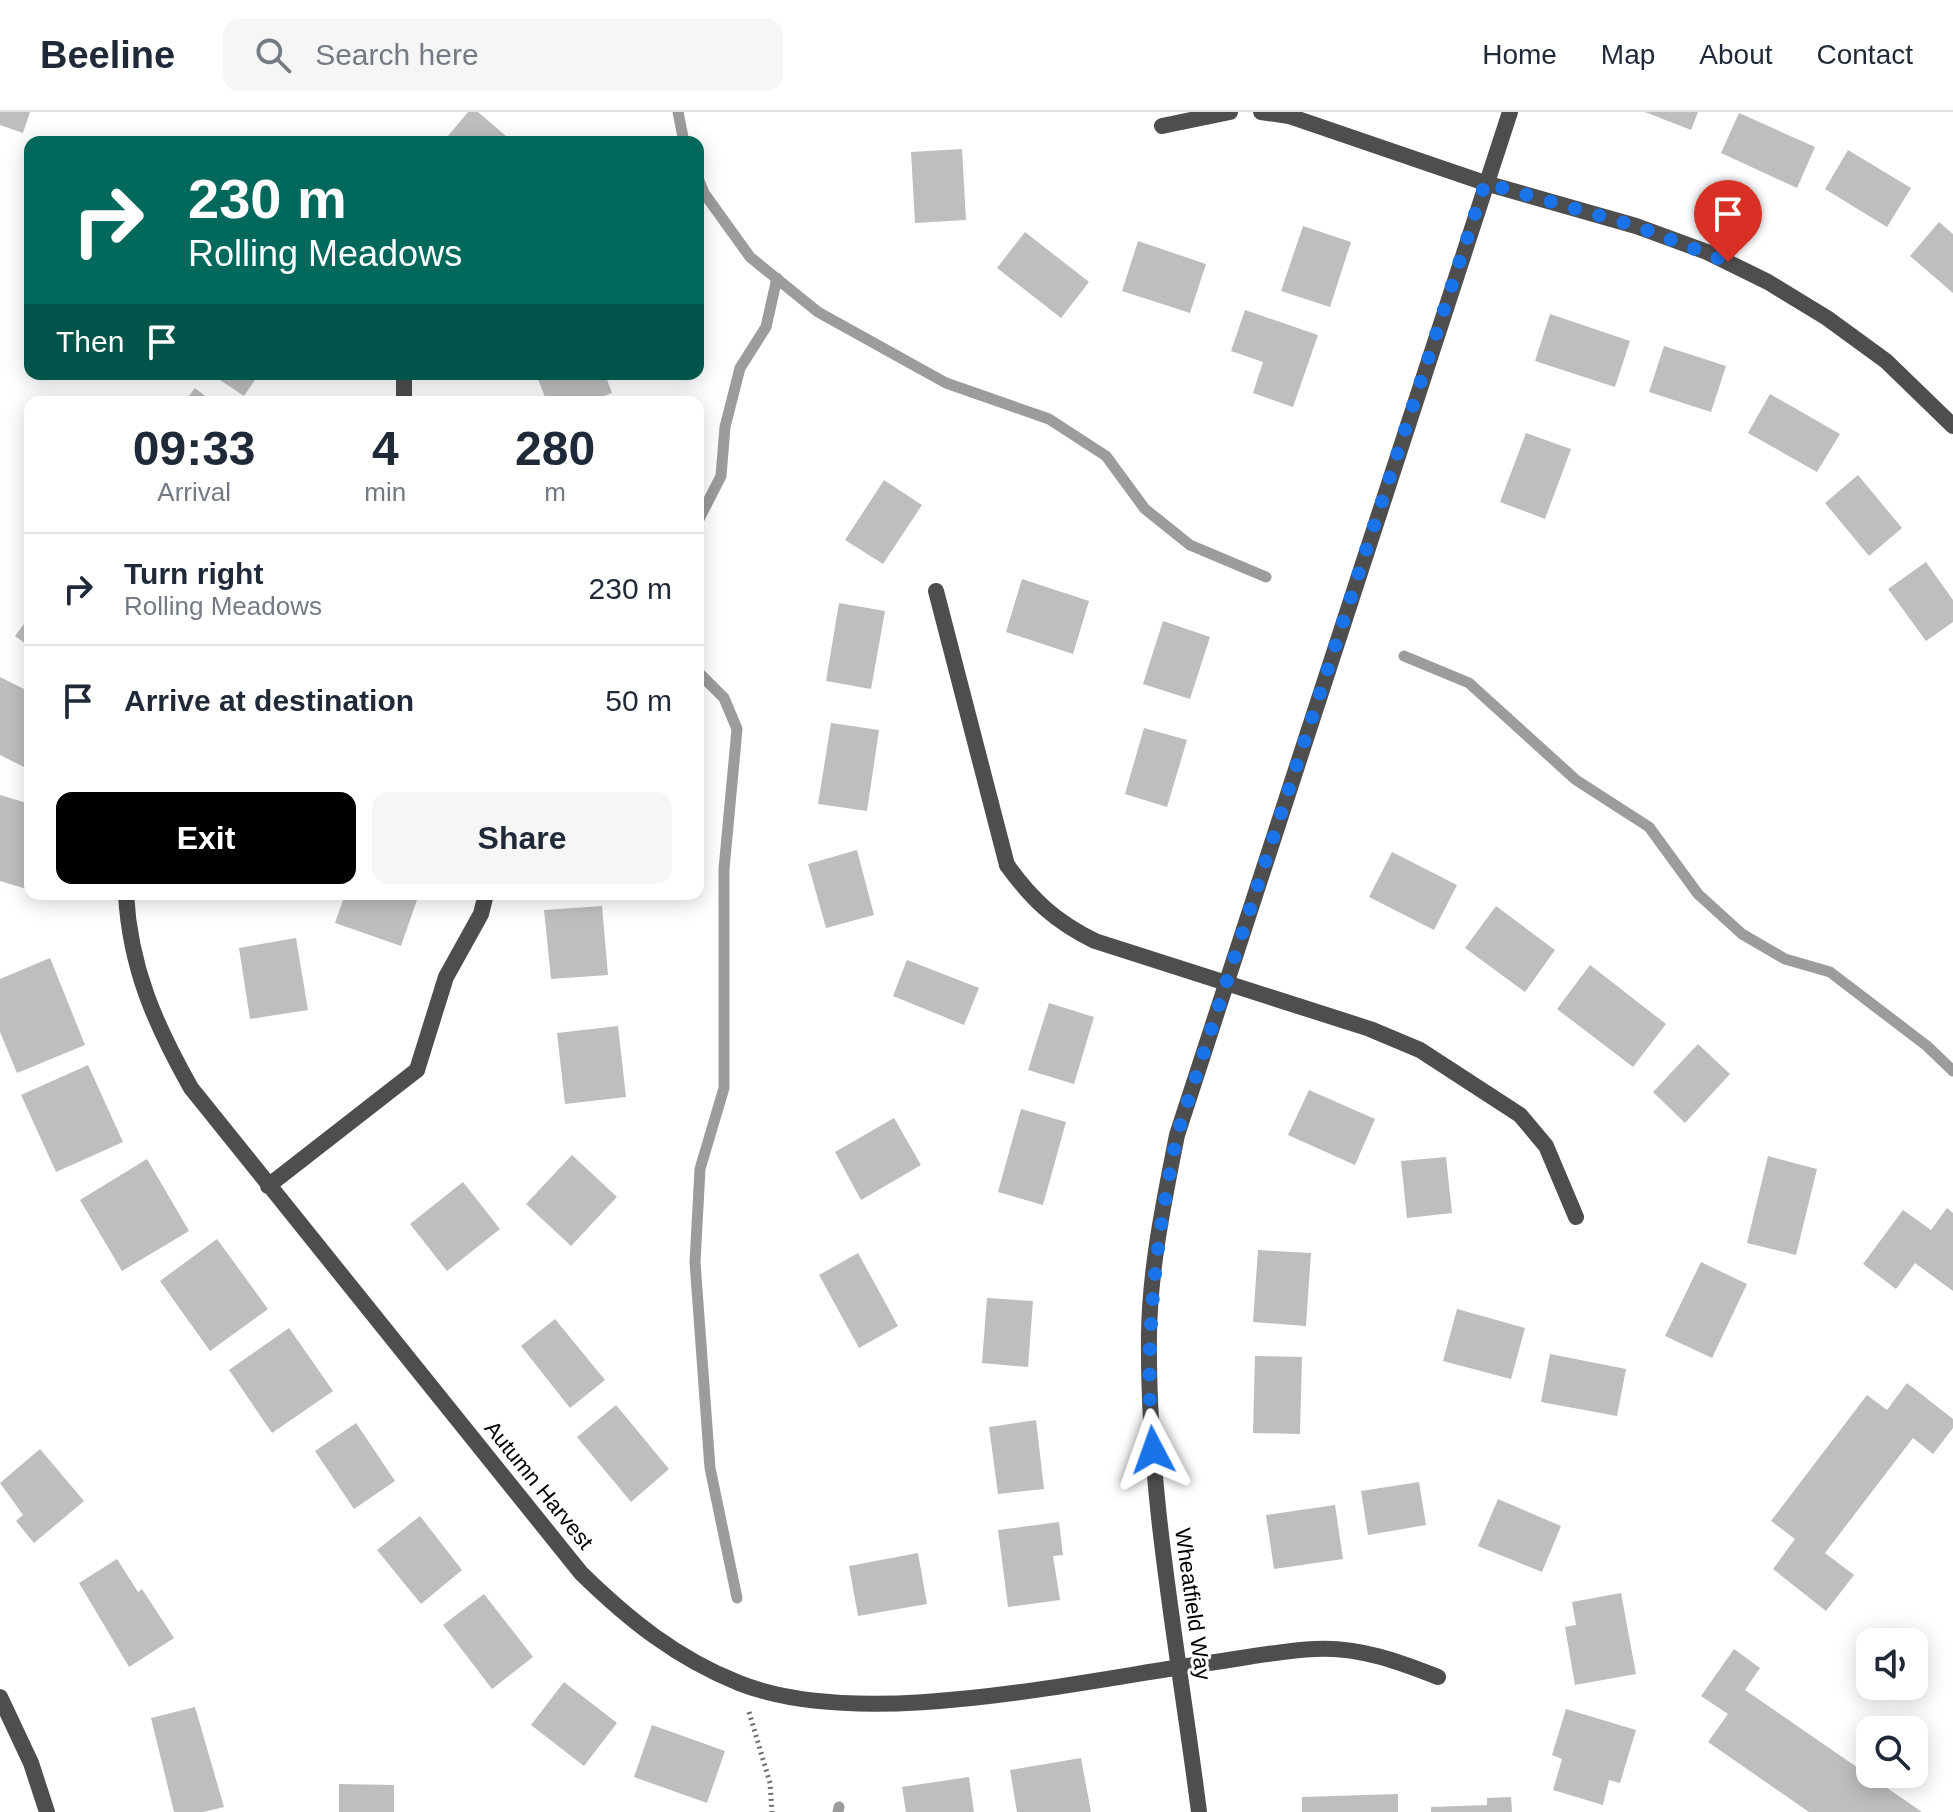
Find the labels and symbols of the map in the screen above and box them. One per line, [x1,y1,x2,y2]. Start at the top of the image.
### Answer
pin [1694,180,1762,262]
position arrow [1111,1408,1195,1492]
street label: Autumn Harvest [480,1416,598,1554]
street label: Wheatfield Way [1170,1526,1216,1682]

